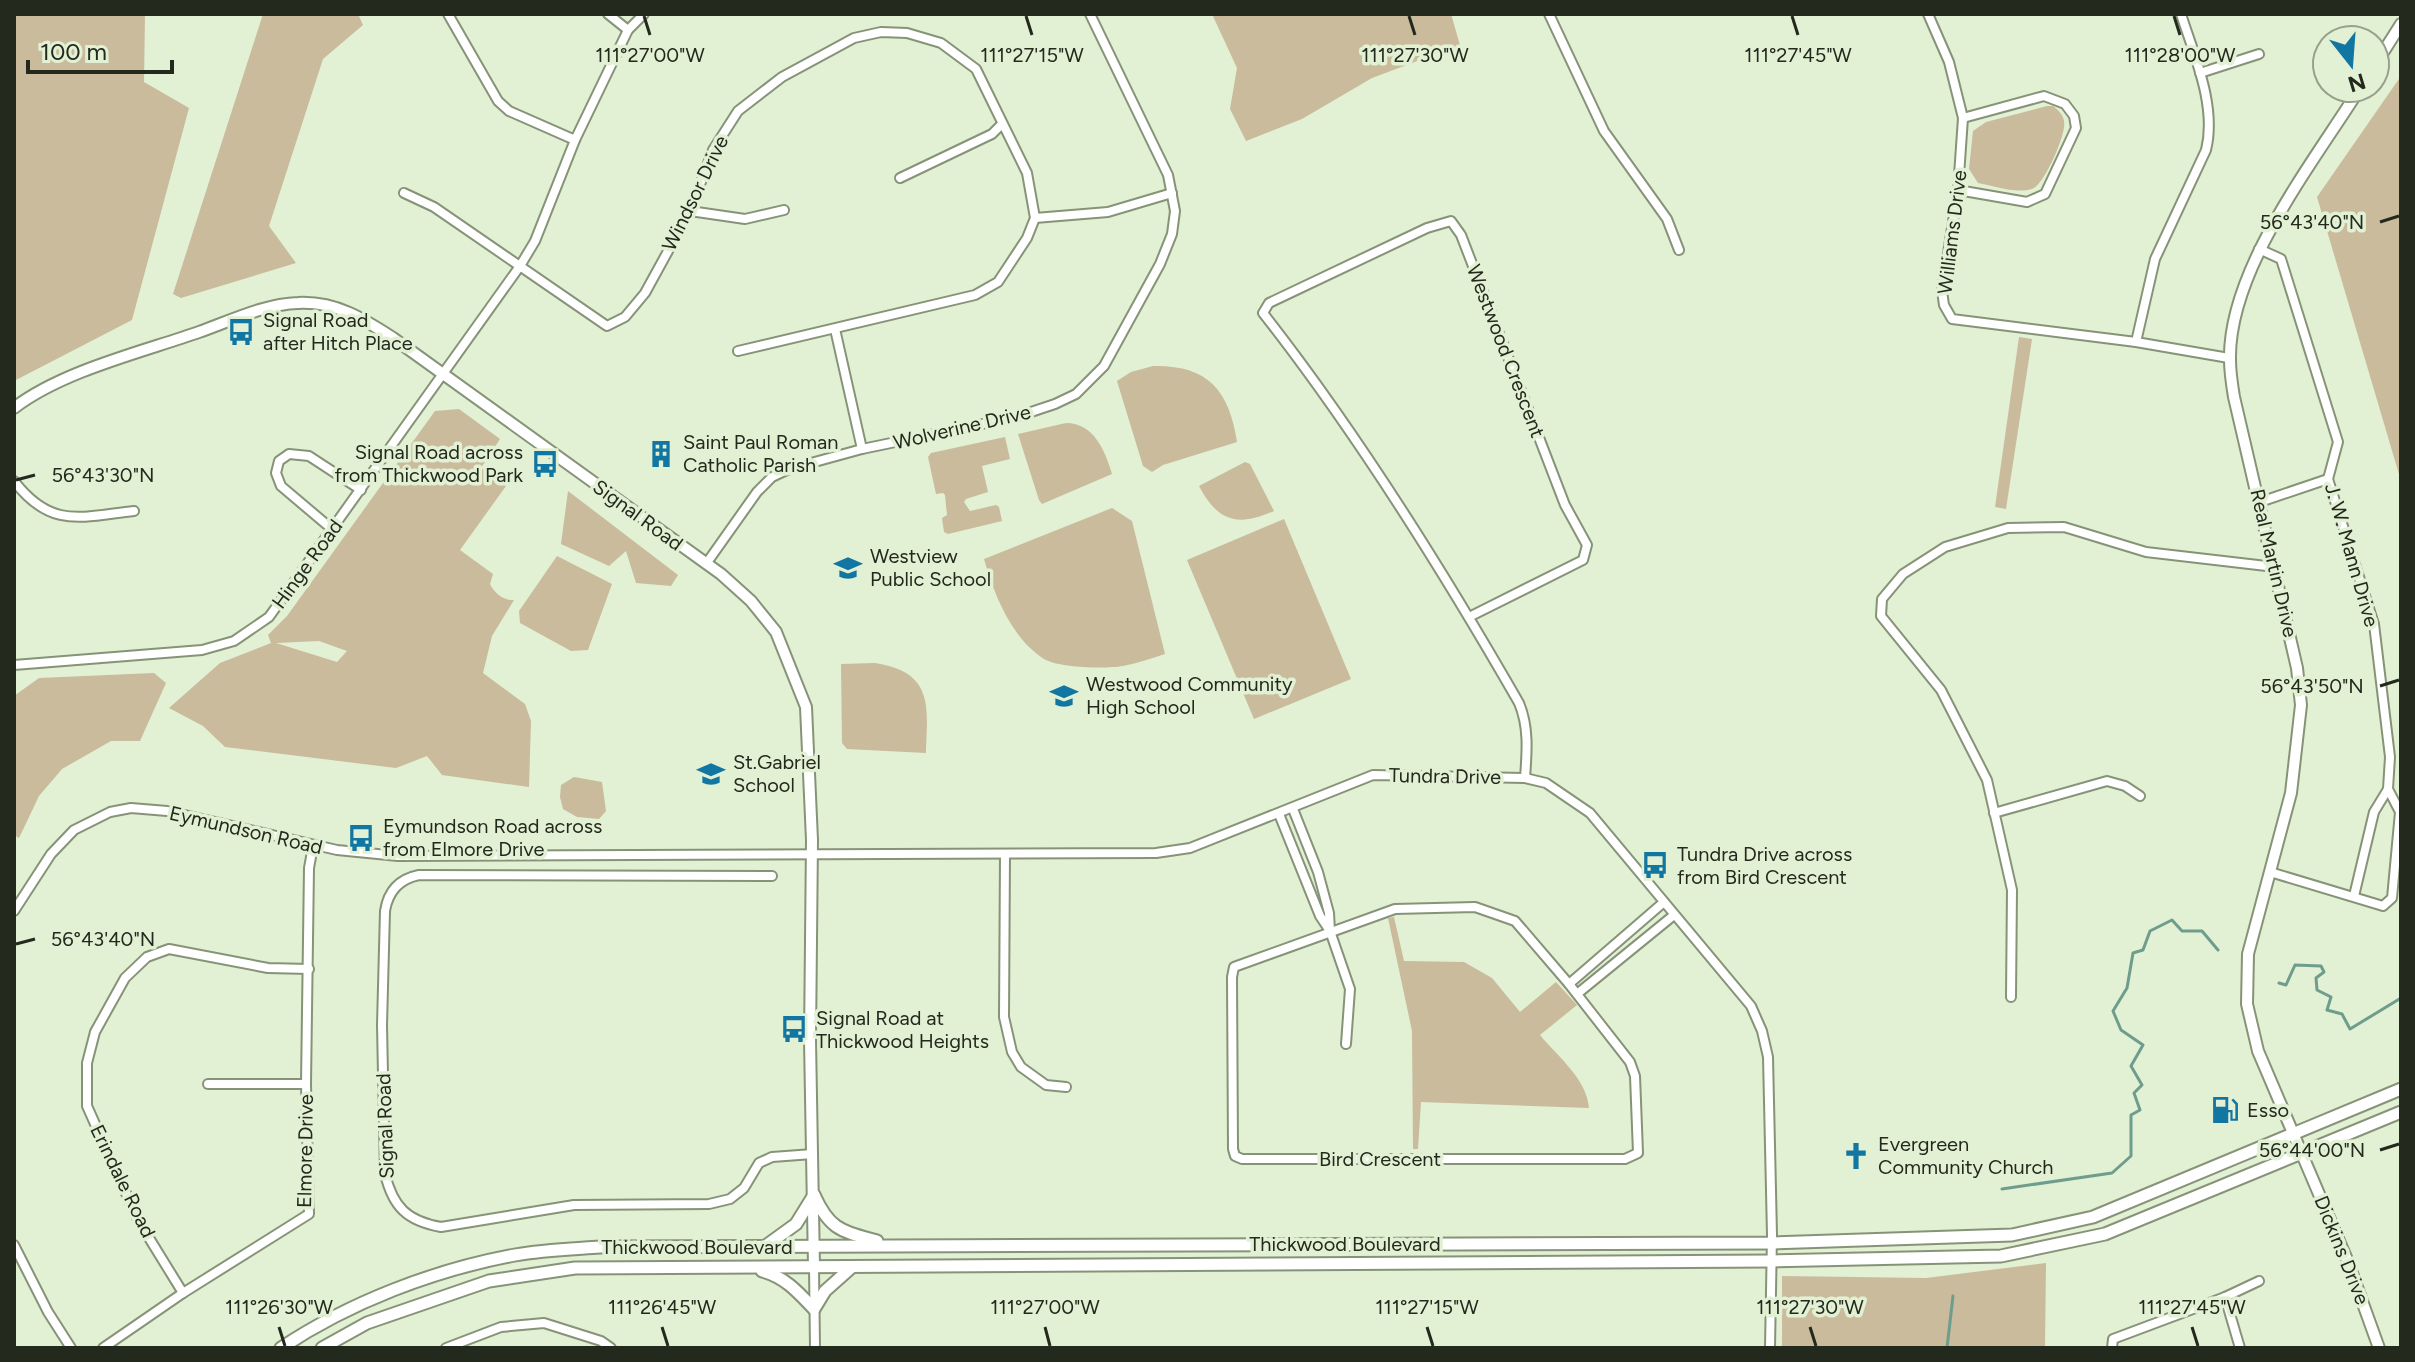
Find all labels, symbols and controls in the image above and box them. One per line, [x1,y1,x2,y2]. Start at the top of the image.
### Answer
scale bar [28,24,172,74]
north arrow [2311,24,2391,104]
text: 100 m [40,37,107,66]
text: 111°27'00"W [595,43,705,67]
text: 111°27'15"W [980,43,1084,67]
text: 111°27'30"W [1361,43,1469,67]
text: 111°27'45"W [1744,43,1852,67]
text: 111°28'00"W [2125,43,2235,67]
text: N [2345,67,2369,98]
street label: Windsor Drive [657,131,733,255]
street label: Williams Drive [1932,168,1972,296]
text: 56°43'40"N [2260,210,2364,234]
street label: Westwood Crescent [1462,261,1550,441]
place label: Signal Road after Hitch Place [263,308,413,355]
bus stop icon: Signal Road after Hitch Place [226,317,256,347]
street label: Wolverine Drive [891,400,1033,454]
place label: Saint Paul Roman Catholic Parish [683,430,838,477]
building icon: Saint Paul Roman Catholic Parish [646,439,676,469]
place label: Signal Road across from Thickwood Park [335,440,523,487]
bus stop icon: Signal Road across from Thickwood Park [530,449,560,479]
text: 56°43'30"N [51,463,155,487]
street label: Signal Road [588,474,688,556]
street label: J. W. Mann Drive [2320,480,2384,630]
street label: Real Martin Drive [2245,487,2303,640]
street label: Hinge Road [267,515,347,613]
place label: Westview Public School [870,544,991,591]
school or university icon: Westview Public School [833,553,863,583]
place label: Westwood Community High School [1086,672,1293,719]
text: 56°43'50"N [2260,674,2364,698]
school or university icon: Westwood Community High School [1049,681,1079,711]
place label: St.Gabriel School [733,750,821,797]
school or university icon: St.Gabriel School [696,759,726,789]
street label: Tundra Drive [1389,763,1501,789]
street label: Eymundson Road [167,801,325,859]
place label: Eymundson Road across from Elmore Drive [383,814,602,861]
bus stop icon: Eymundson Road across from Elmore Drive [346,823,376,853]
place label: Tundra Drive across from Bird Crescent [1677,842,1852,889]
bus stop icon: Tundra Drive across from Bird Crescent [1640,850,1670,880]
text: 56°43'40"N [51,927,155,951]
place label: Signal Road at Thickwood Heights [816,1006,989,1053]
bus stop icon: Signal Road at Thickwood Heights [779,1014,809,1044]
street label: Signal Road [371,1073,399,1179]
street label: Elmore Drive [292,1094,318,1208]
fuel station icon: Esso [2210,1095,2240,1125]
place label: Esso [2247,1098,2289,1122]
street label: Erindale Road [85,1121,161,1241]
place label: Evergreen Community Church [1878,1132,2054,1179]
text: 56°44'00"N [2259,1138,2365,1162]
church icon: Evergreen Community Church [1841,1141,1871,1171]
street label: Bird Crescent [1319,1147,1441,1171]
street label: Dickins Drive [2309,1192,2375,1308]
street label: Thickwood Boulevard [1249,1232,1441,1256]
street label: Thickwood Boulevard [601,1235,793,1259]
text: 111°26'30"W [225,1295,333,1319]
text: 111°26'45"W [608,1295,716,1319]
text: 111°27'00"W [990,1295,1100,1319]
text: 111°27'15"W [1375,1295,1479,1319]
text: 111°27'30"W [1756,1295,1864,1319]
text: 111°27'45"W [2138,1295,2246,1319]

